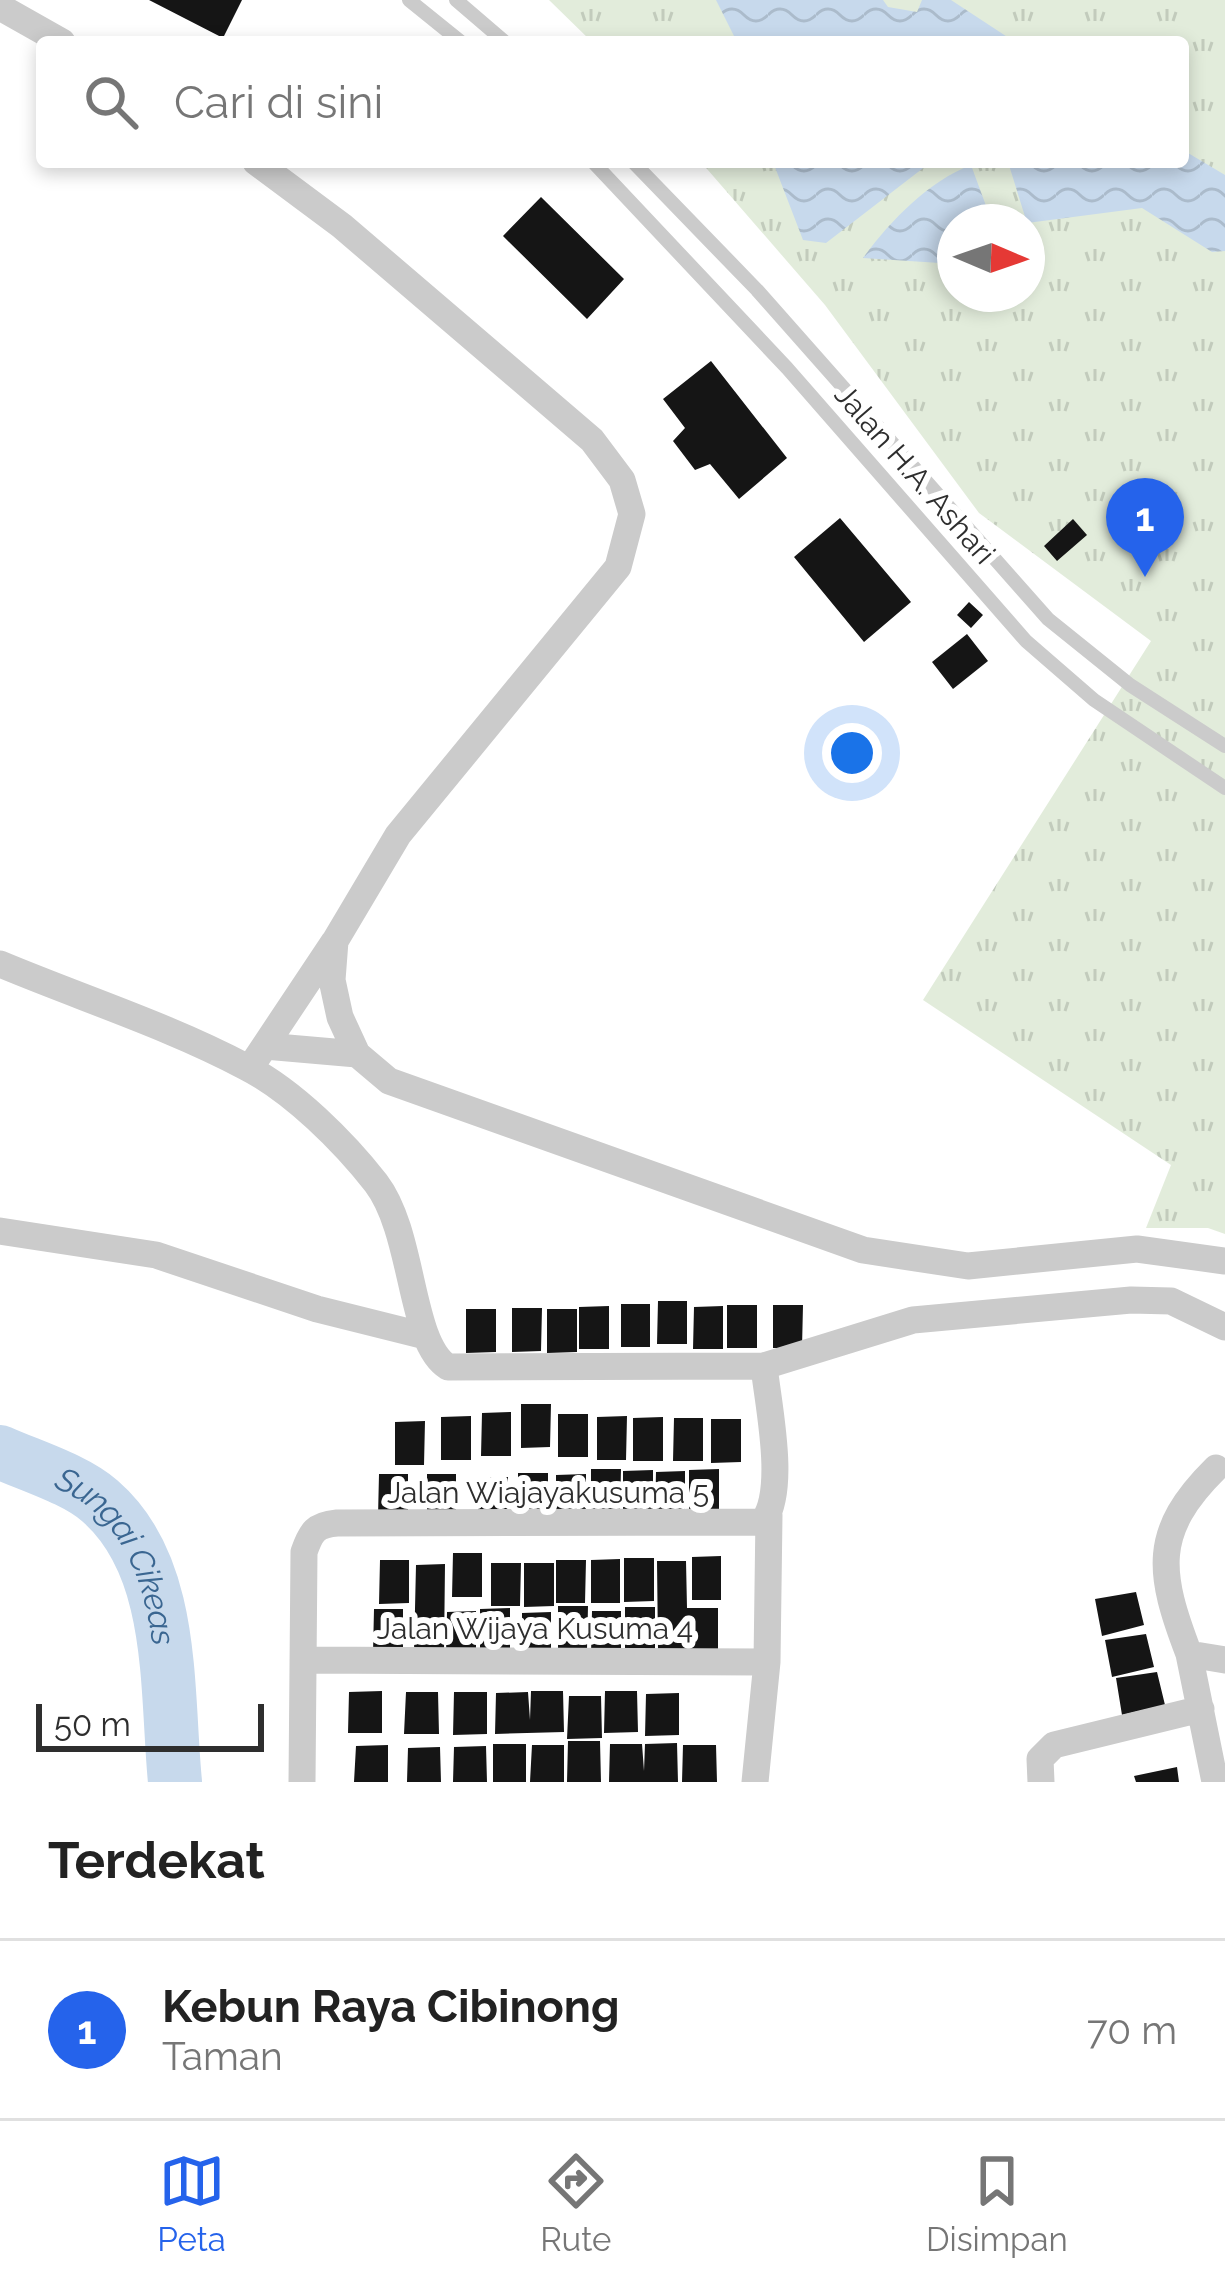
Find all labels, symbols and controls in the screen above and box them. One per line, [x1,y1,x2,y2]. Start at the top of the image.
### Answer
search box [36,36,1189,168]
icon: search [78,69,144,135]
text: Cari di sini [174,76,383,129]
north arrow [937,204,1045,312]
street label: Jalan H.A. Ashari [828,377,1002,571]
pin: 1 [1106,478,1184,577]
your location [822,723,882,783]
water label: Sungai Cikeas [49,1458,184,1648]
street label: Jalan Wiajayakusuma 5 [387,1475,709,1510]
street label: Jalan Wijaya Kusuma 4 [377,1611,693,1646]
scale bar [36,1698,264,1751]
text: 50 m [54,1705,131,1744]
text: Terdekat [48,1830,265,1890]
text: Kebun Raya Cibinong [162,1980,620,2033]
text: 1 [77,2007,97,2053]
text: 70 m [1087,2007,1177,2053]
text: Taman [162,2033,283,2079]
tab: Peta [157,2148,226,2259]
tab: Rute [540,2148,611,2259]
tab: Disimpan [926,2148,1068,2259]

